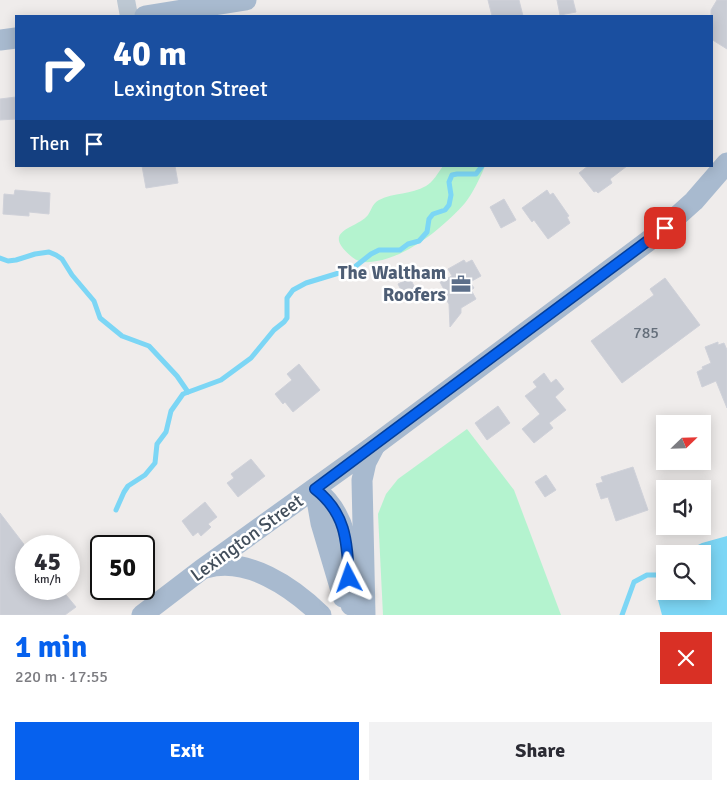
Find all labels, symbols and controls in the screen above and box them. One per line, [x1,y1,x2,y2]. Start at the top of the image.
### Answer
text: 40 m [113,32,187,75]
icon: right [30,35,95,100]
text: Lexington Street [113,75,268,102]
icon: arrive [80,130,108,158]
text: Then [30,132,70,156]
pin [644,207,686,249]
icon: arrive [651,214,679,242]
place label: The Waltham Roofers [338,261,446,307]
office icon: The Waltham Roofers [450,273,472,295]
house number: 785 [633,323,659,343]
north arrow [656,415,711,470]
map controls [656,415,711,600]
button: sound [656,480,711,535]
street label: Lexington Street [186,489,308,587]
speed limit sign: 50 [90,535,155,600]
button: search [656,545,711,600]
text: 45 [34,546,61,577]
position arrow [322,551,374,603]
text: km/h [34,572,61,587]
text: 1 min [15,629,87,666]
button: close [660,632,712,684]
text: 220 m · 17:55 [15,667,108,687]
button: Exit [15,722,359,780]
button: Share [369,722,712,780]

